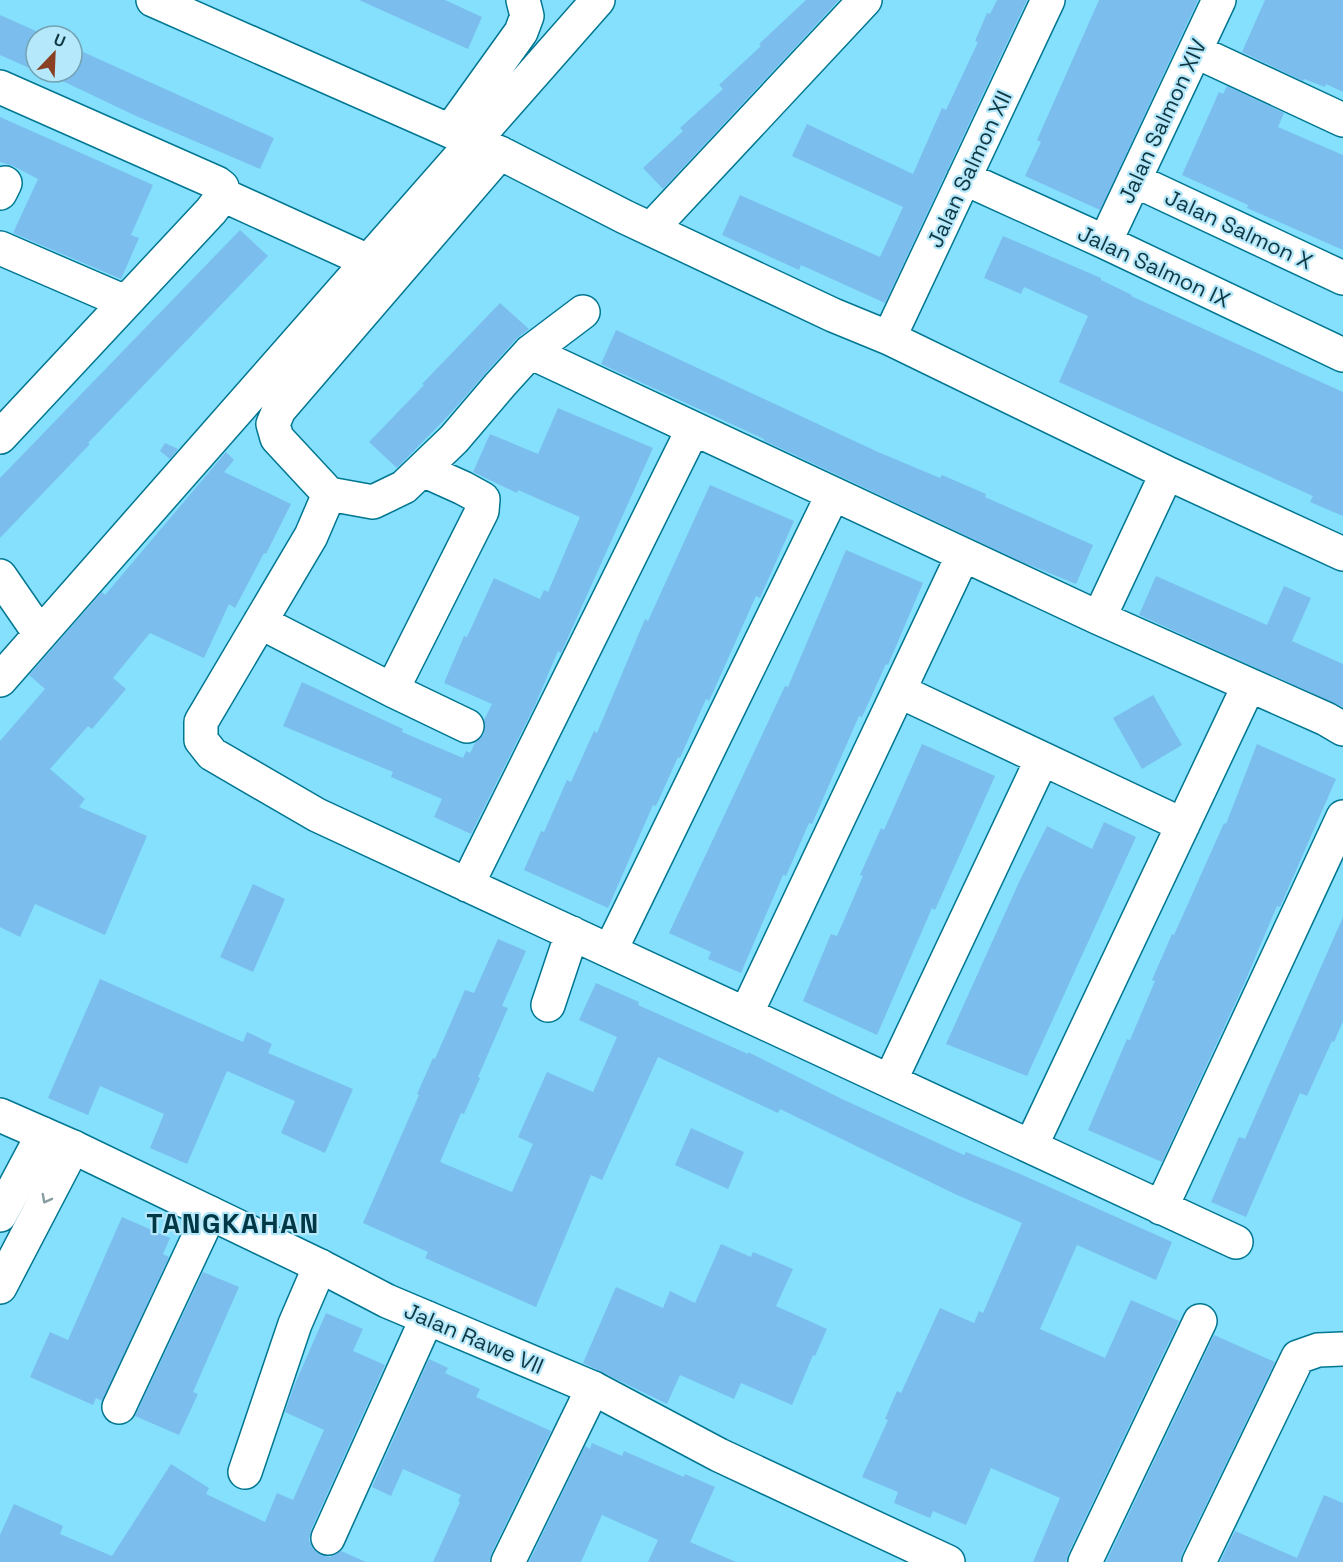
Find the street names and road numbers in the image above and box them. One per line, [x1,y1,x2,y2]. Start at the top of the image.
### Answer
street label: Jalan Salmon XIV [1112,34,1213,208]
street label: Jalan Salmon XII [920,86,1018,252]
street label: Jalan Salmon X [1161,183,1317,275]
street label: Jalan Salmon IX [1073,218,1235,314]
street label: Jalan Rawe VII [400,1296,548,1380]

